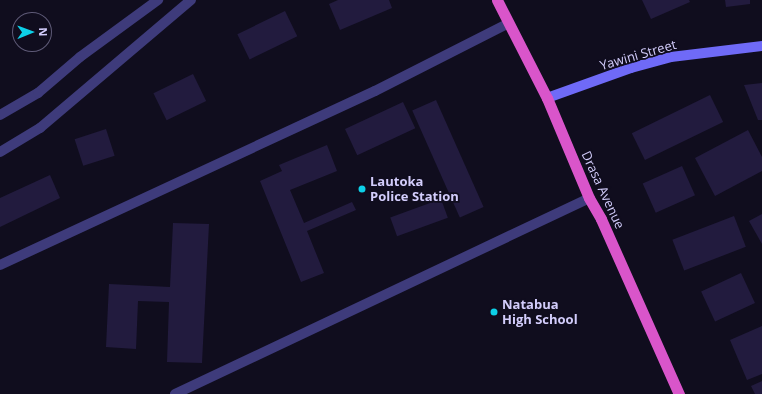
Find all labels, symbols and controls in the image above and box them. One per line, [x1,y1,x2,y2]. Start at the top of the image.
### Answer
north arrow [12,12,52,52]
text: N [36,27,51,36]
street label: Yawini Street [598,37,678,73]
street label: Drasa Avenue [578,149,628,231]
place label: Lautoka Police Station [370,174,459,205]
marker: Lautoka Police Station [357,184,367,194]
place label: Natabua High School [502,297,578,328]
marker: Natabua High School [489,307,499,317]

